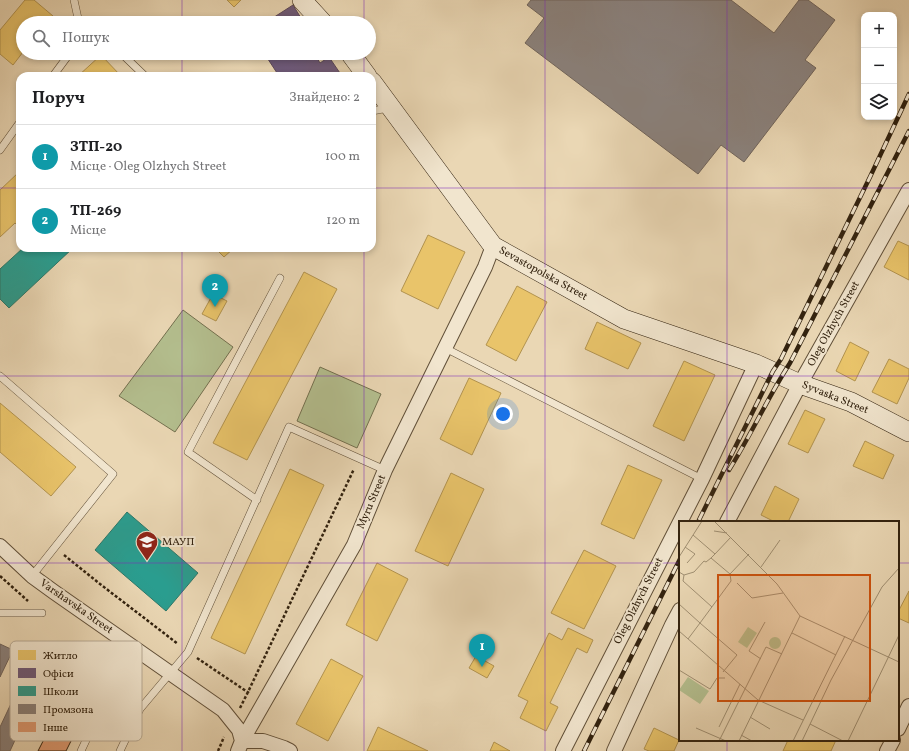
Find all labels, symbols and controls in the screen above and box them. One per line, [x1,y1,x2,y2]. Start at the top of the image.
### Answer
map controls [861,12,897,120]
button: + [861,12,897,48]
search box [16,16,376,60]
icon: search [30,27,52,49]
text: Пошук [62,28,110,49]
button: − [861,48,897,84]
button: layers [861,84,897,120]
text: Поруч [32,87,85,110]
text: Знайдено: 2 [289,89,360,107]
text: ЗТП-20 [70,137,122,158]
text: 1 [42,148,48,166]
text: 100 m [325,148,360,166]
text: Місце · Oleg Olzhych Street [70,158,227,176]
text: ТП-269 [70,201,121,222]
text: 2 [42,212,48,230]
text: 120 m [326,212,360,230]
text: Місце [70,222,106,240]
street label: Sevastopolska Street [496,243,590,305]
pin: 2 [202,274,228,307]
street label: Oleg Olzhych Street [804,279,864,369]
street label: Syvaska Street [799,378,871,418]
your location [493,404,513,424]
street label: Myru Street [354,472,390,531]
inset map [679,521,899,741]
school or university icon: МАУП [134,529,160,562]
place label: МАУП [162,535,194,550]
street label: Oleg Olzhych Street [611,555,667,647]
street label: Varshavska Street [36,576,116,638]
pin: 1 [469,634,495,667]
legend [10,641,142,741]
text: Житло [43,649,78,664]
text: Офіси [43,667,74,682]
text: Школи [43,685,79,700]
text: Промзона [43,703,94,718]
text: Інше [43,721,68,736]

